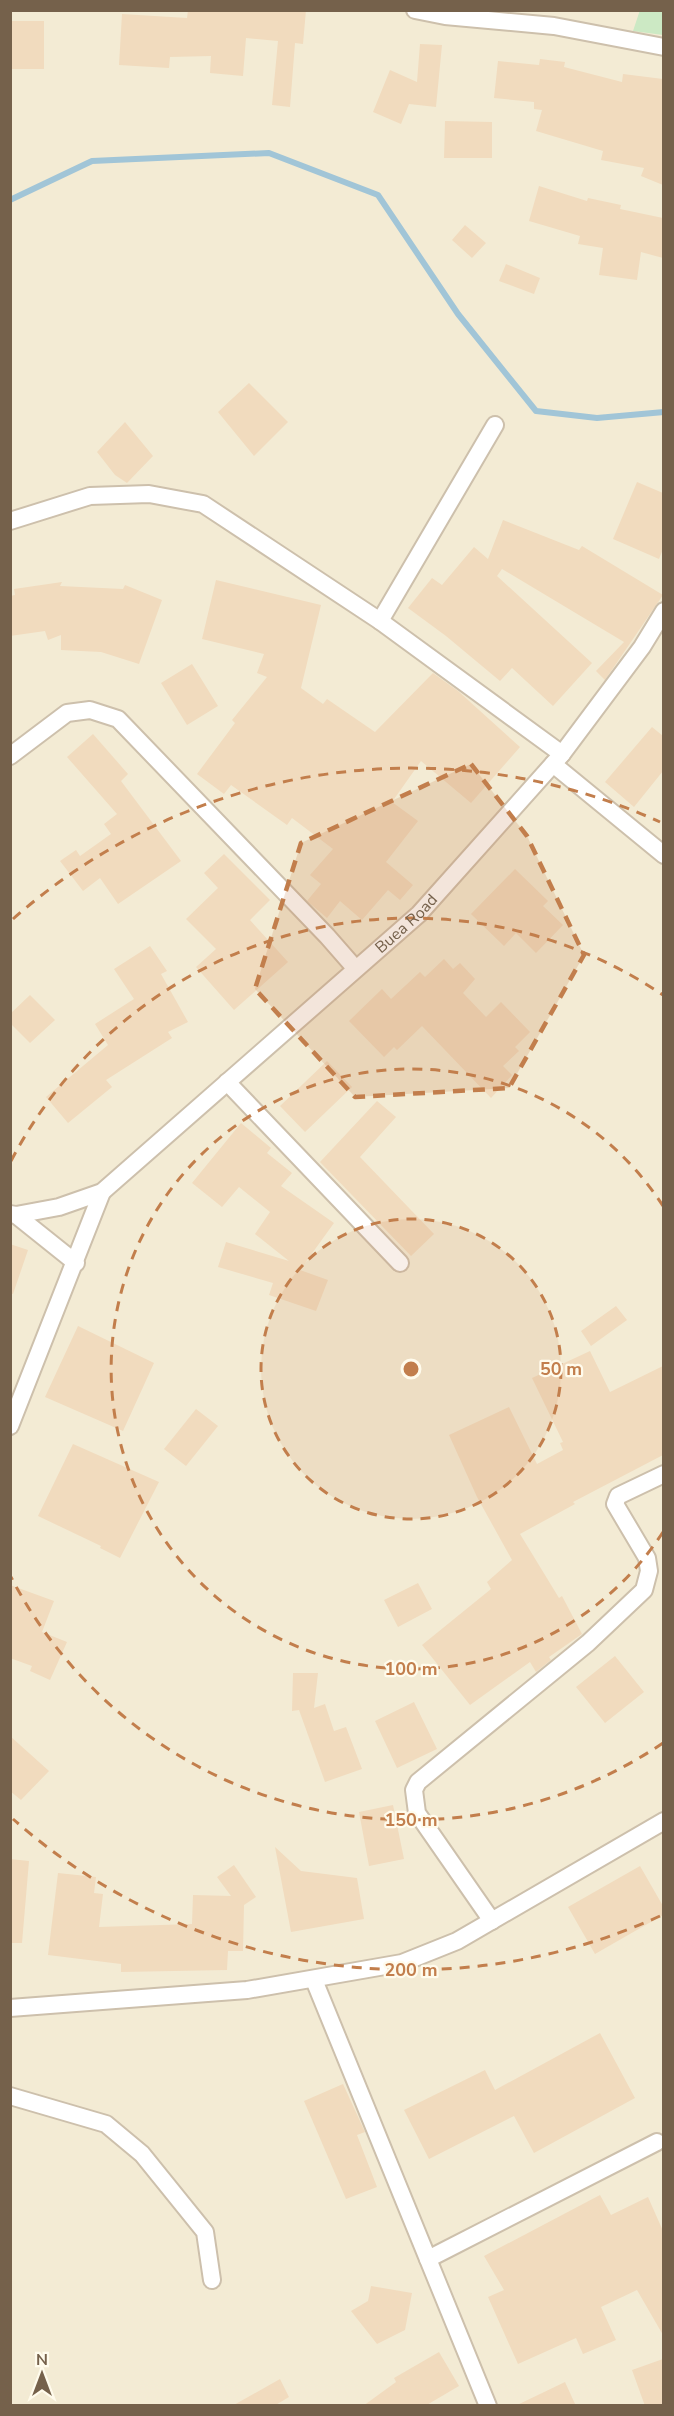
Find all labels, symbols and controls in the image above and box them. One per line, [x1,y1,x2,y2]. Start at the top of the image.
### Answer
street label: Buea Road [370,889,443,959]
text: 50 m [540,1357,582,1381]
centre of rings [401,1359,421,1379]
text: 100 m [384,1657,438,1681]
text: 150 m [384,1808,438,1832]
text: 200 m [384,1958,438,1982]
north arrow [12,2344,72,2404]
text: N [36,2349,48,2371]

